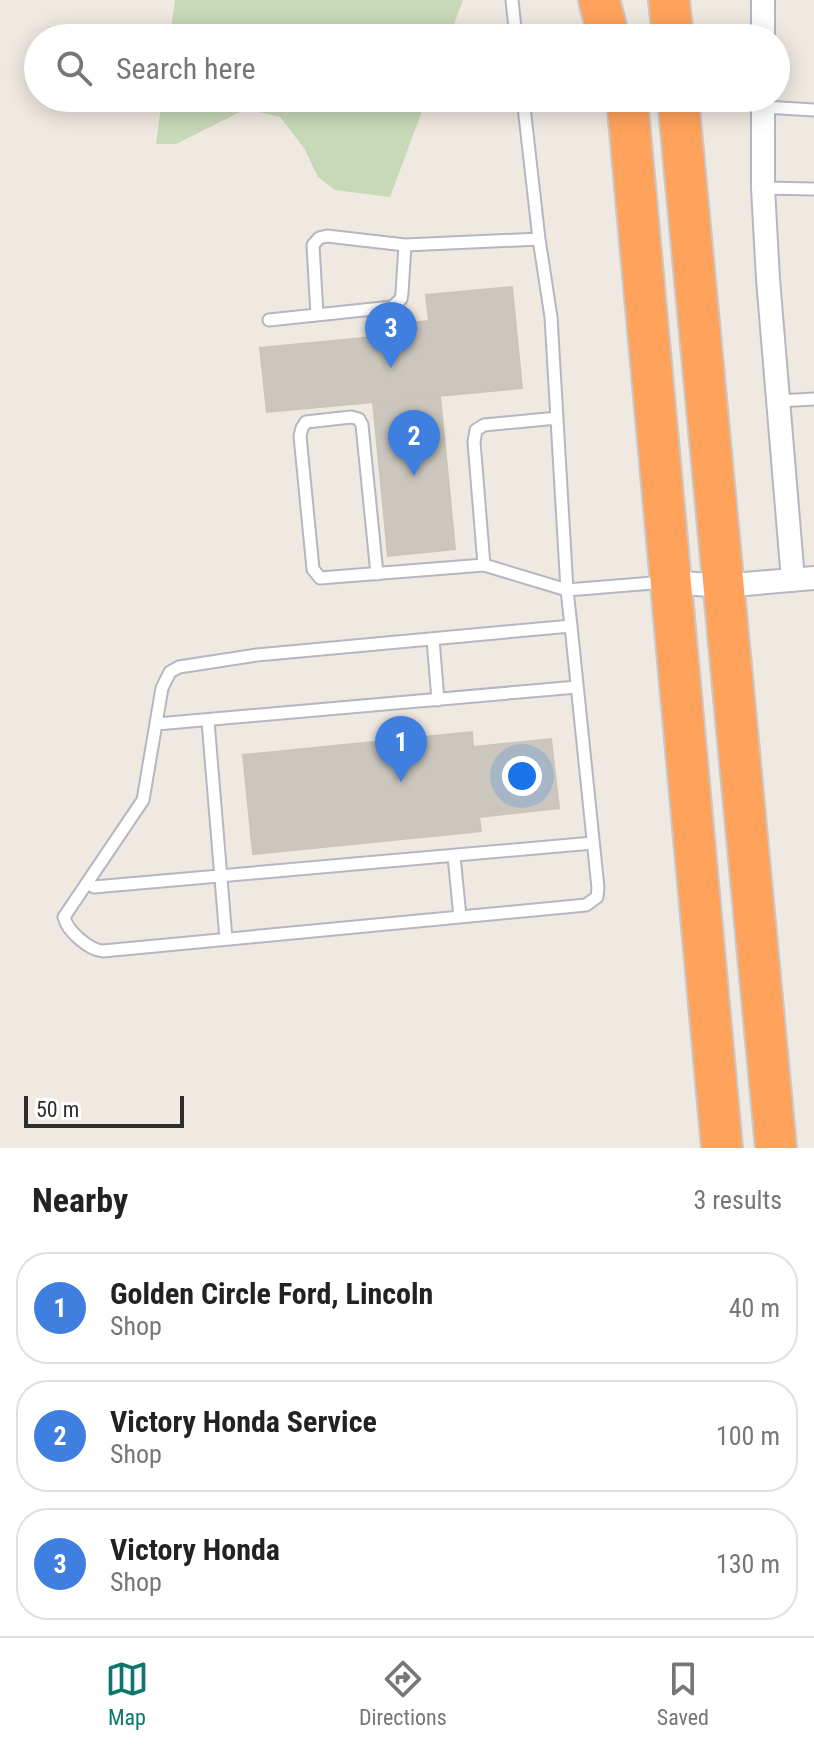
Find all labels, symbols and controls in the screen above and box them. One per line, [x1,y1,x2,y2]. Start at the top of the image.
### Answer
search box [24,24,790,112]
icon: search [52,46,96,90]
text: Search here [116,51,256,86]
pin: 3 [365,302,417,368]
pin: 2 [388,410,440,476]
pin: 1 [375,716,427,782]
your location [502,756,542,796]
scale bar [24,1092,184,1128]
text: 50 m [36,1097,79,1122]
text: Nearby [32,1180,128,1220]
text: 3 results [693,1185,782,1215]
text: Golden Circle Ford, Lincoln [110,1276,433,1311]
text: 1 [53,1293,67,1323]
text: 40 m [729,1293,780,1323]
text: Shop [110,1311,162,1341]
text: Victory Honda Service [110,1404,377,1439]
text: 2 [53,1421,67,1451]
text: 100 m [716,1421,780,1451]
text: Shop [110,1439,162,1469]
text: Victory Honda [110,1532,280,1567]
text: 3 [53,1549,67,1579]
text: 130 m [716,1549,780,1579]
text: Shop [110,1567,162,1597]
tab: Map [105,1657,149,1730]
tab: Directions [359,1657,447,1730]
tab: Saved [657,1657,709,1730]

